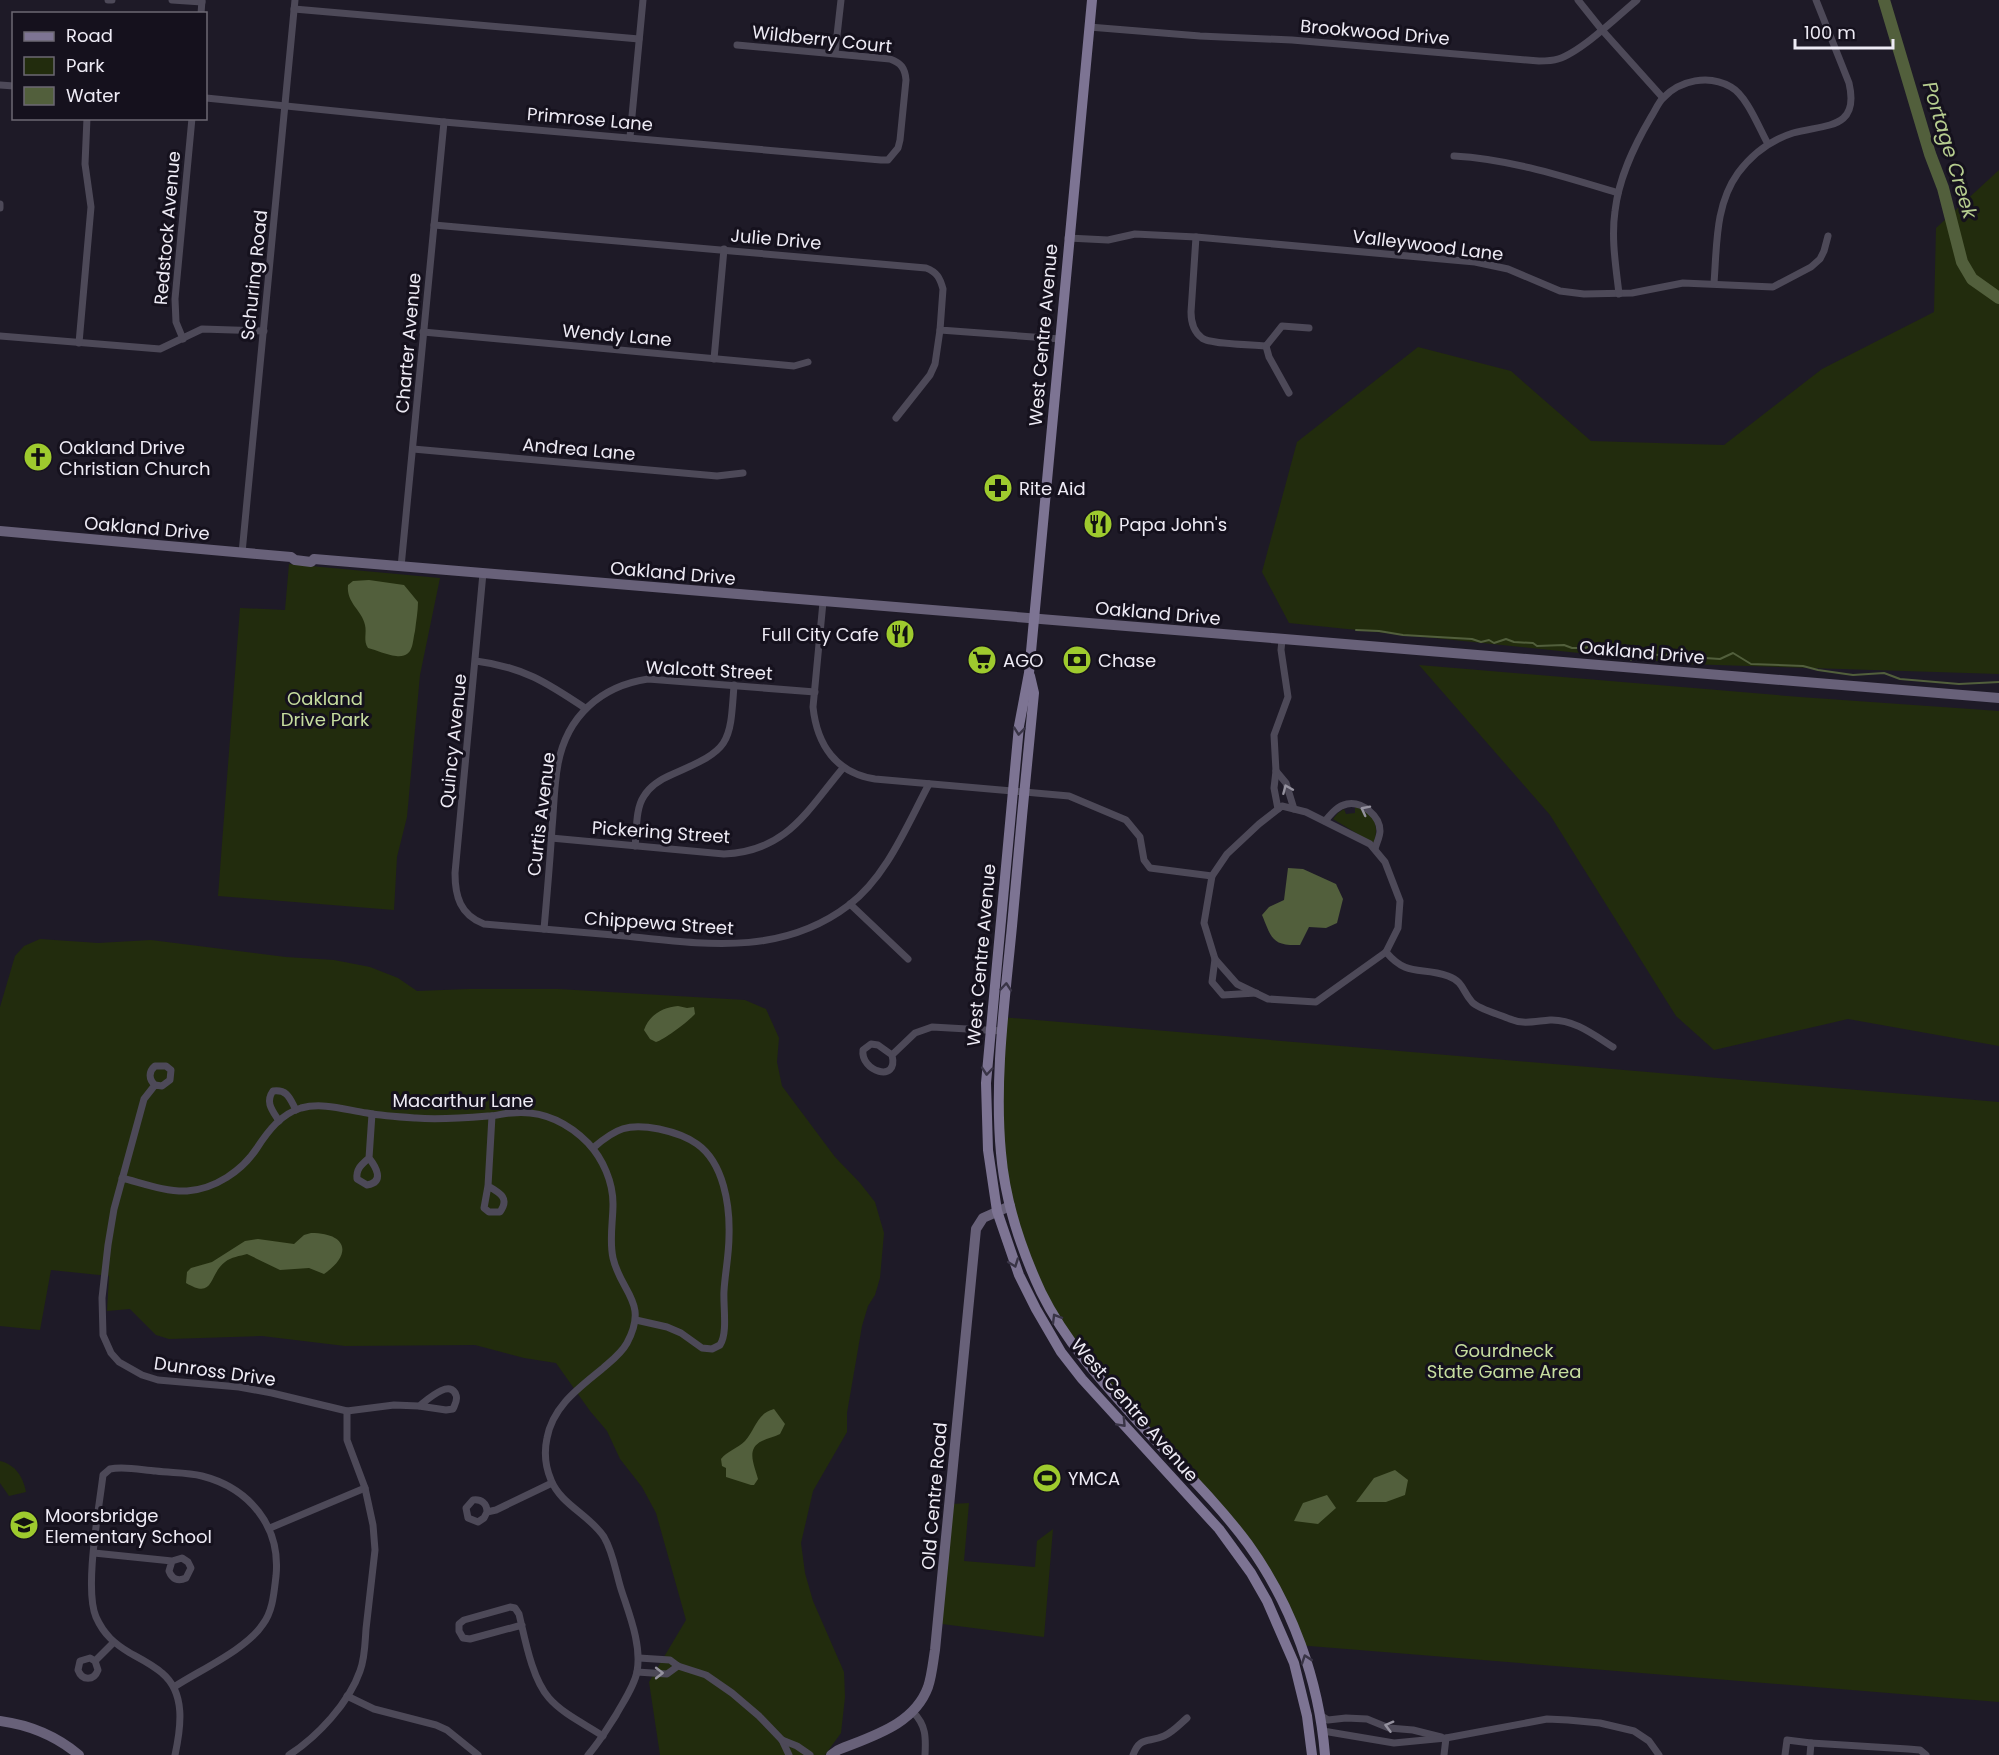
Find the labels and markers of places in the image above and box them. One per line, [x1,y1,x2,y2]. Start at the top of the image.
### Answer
place label: Oakland Drive Christian Church [59,435,211,481]
church icon: Oakland Drive Christian Church [22,441,54,473]
pharmacy icon: Rite Aid [982,472,1014,504]
place label: Rite Aid [1019,476,1086,501]
restaurant icon: Papa John's [1082,508,1114,540]
place label: Papa John's [1119,512,1227,537]
restaurant icon: Full City Cafe [884,618,916,650]
place label: Full City Cafe [762,622,879,647]
supermarket icon: AGO [966,644,998,676]
bank icon: Chase [1061,644,1093,676]
place label: AGO [1003,648,1043,673]
place label: Chase [1098,648,1156,673]
sports icon: YMCA [1031,1462,1063,1494]
place label: YMCA [1068,1466,1120,1491]
place label: Moorsbridge Elementary School [45,1503,212,1549]
school or university icon: Moorsbridge Elementary School [8,1509,40,1541]

